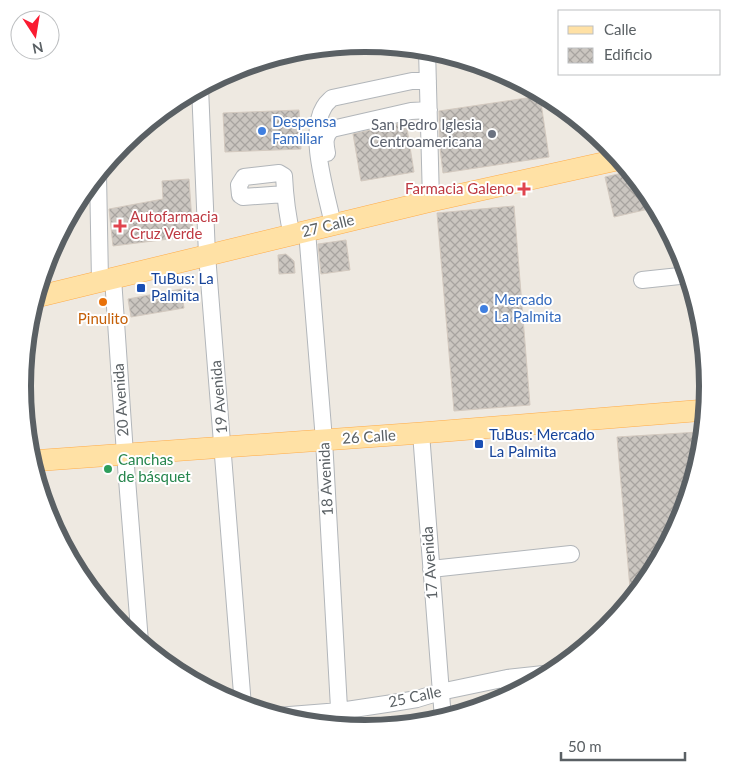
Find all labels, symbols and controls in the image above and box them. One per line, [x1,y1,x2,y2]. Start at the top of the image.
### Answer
north arrow [10,10,60,60]
legend [558,10,721,75]
text: Calle [604,20,637,38]
text: N [31,39,45,58]
text: Edificio [604,45,652,63]
place label: Despensa Familiar [272,112,336,147]
place label: San Pedro Iglesia Centroamericana [370,115,482,150]
marker: Despensa Familiar [256,125,268,137]
marker: San Pedro Iglesia Centroamericana [486,128,498,140]
place label: Farmacia Galeno [405,179,514,197]
marker: Farmacia Galeno [518,183,530,195]
place label: Autofarmacia Cruz Verde [130,207,218,242]
street label: 27 Calle [300,210,356,240]
marker: Autofarmacia Cruz Verde [114,220,126,232]
place label: TuBus: La Palmita [151,269,214,304]
marker: TuBus: La Palmita [135,282,147,294]
place label: Mercado La Palmita [494,290,562,325]
marker: Pinulito [97,296,109,308]
marker: Mercado La Palmita [478,303,490,315]
place label: Pinulito [78,309,128,327]
street label: 19 Avenida [206,360,230,435]
street label: 20 Avenida [108,363,132,437]
street label: 26 Calle [342,425,396,447]
place label: TuBus: Mercado La Palmita [489,425,595,460]
marker: TuBus: Mercado La Palmita [473,438,485,450]
street label: 18 Avenida [314,442,336,516]
place label: Canchas de básquet [118,450,191,485]
marker: Canchas de básquet [102,463,114,475]
street label: 17 Avenida [417,526,441,600]
street label: 25 Calle [387,682,443,710]
scale bar [561,730,685,762]
text: 50 m [568,737,602,755]

